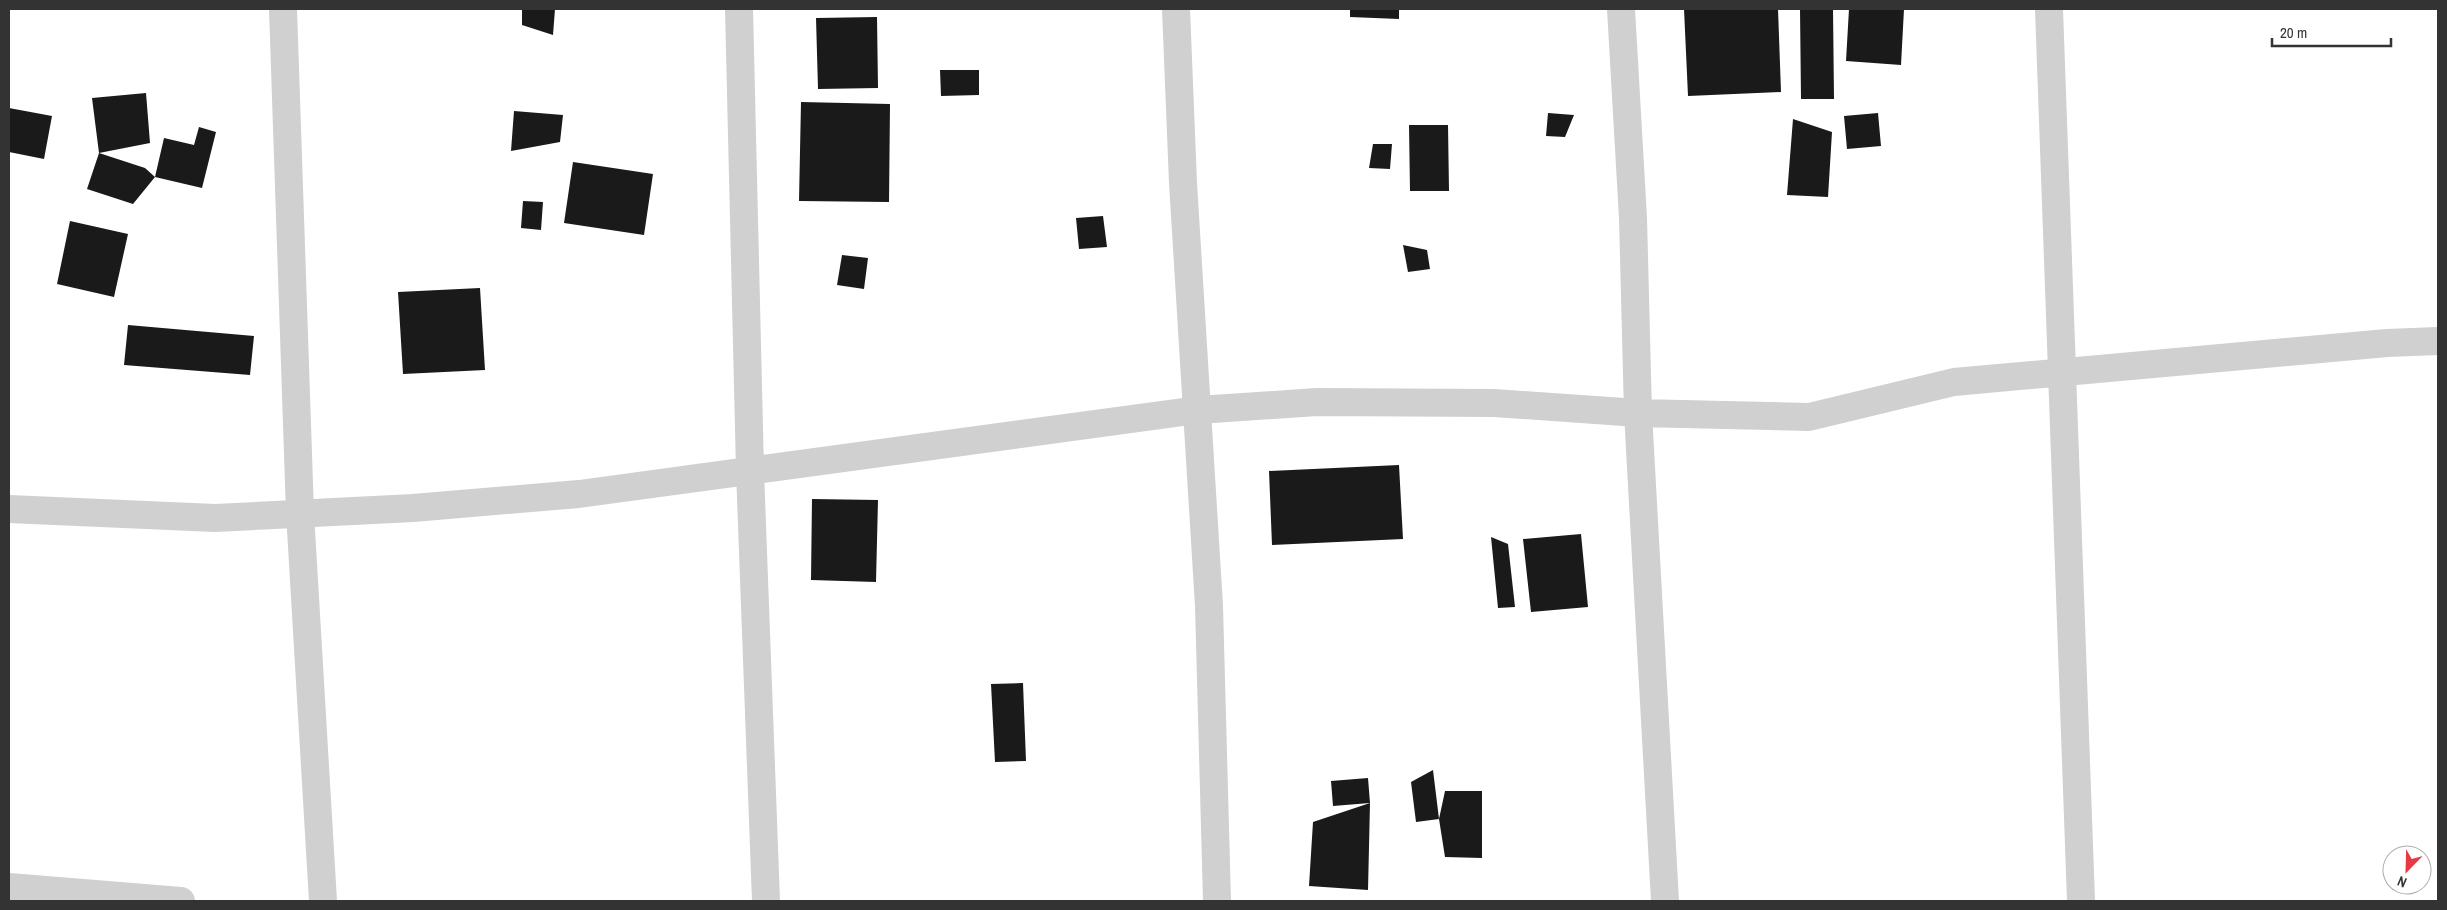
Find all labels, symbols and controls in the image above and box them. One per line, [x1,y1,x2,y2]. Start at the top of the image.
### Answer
scale bar [2272,15,2391,47]
text: 20 m [2280,22,2307,43]
north arrow [2382,845,2432,895]
text: N [2395,872,2409,892]

